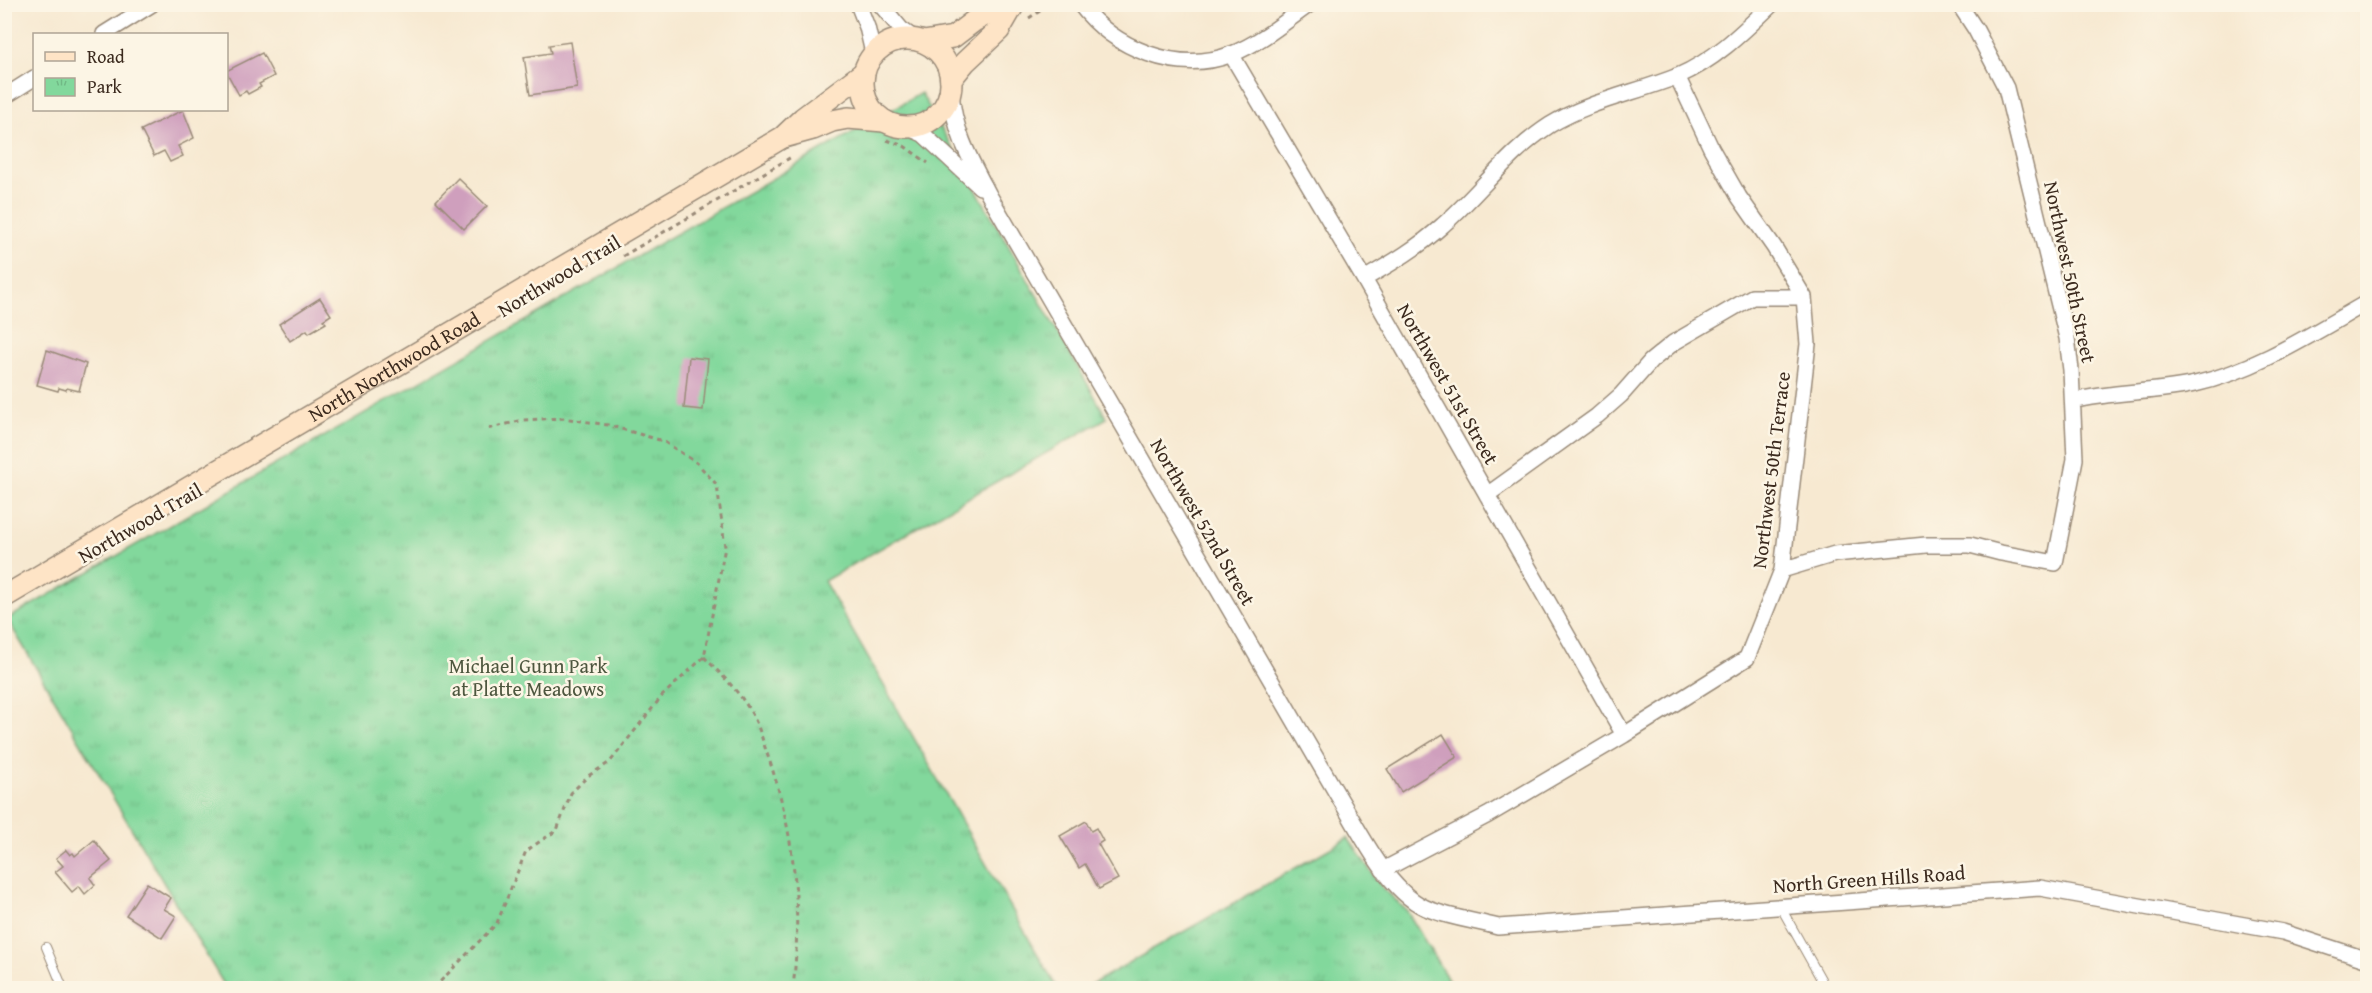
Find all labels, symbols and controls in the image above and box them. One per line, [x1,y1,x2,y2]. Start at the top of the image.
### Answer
legend [33,33,228,111]
text: Road [87,43,125,70]
text: Park [87,73,123,100]
street label: Northwest 50th Street [2037,178,2104,365]
street label: Northwood Trail [492,227,626,324]
street label: Northwest 51st Street [1390,298,1506,470]
street label: North Northwood Road [302,304,486,428]
street label: Northwest 50th Terrace [1744,370,1797,570]
street label: Northwest 52nd Street [1144,433,1263,611]
street label: Northwood Trail [72,475,208,570]
park label: Michael Gunn Park at Platte Meadows [449,651,608,703]
street label: North Green Hills Road [1772,857,1966,900]

